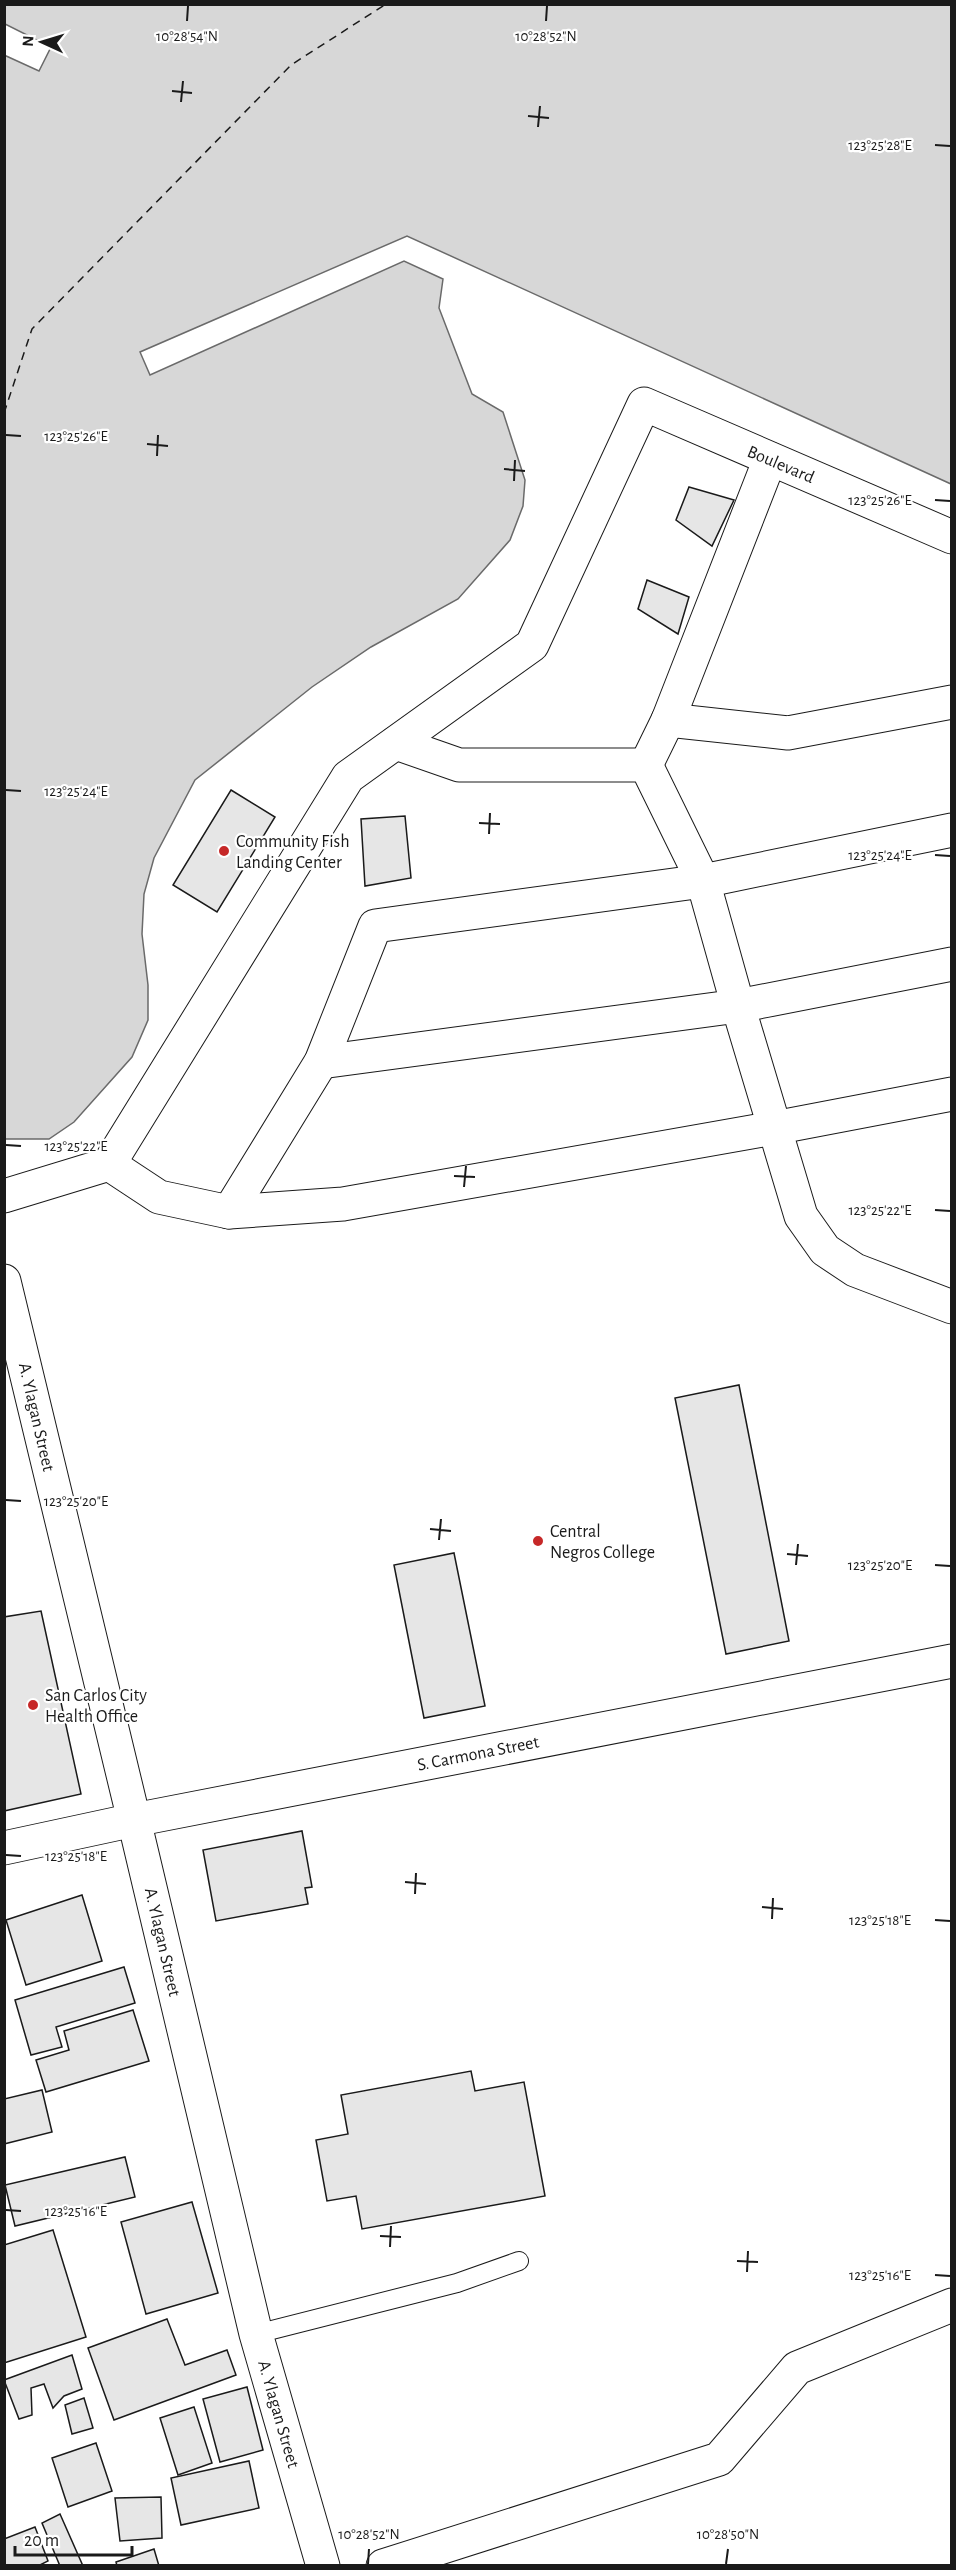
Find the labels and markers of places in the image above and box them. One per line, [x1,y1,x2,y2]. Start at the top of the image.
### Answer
place label: Community Fish Landing Center [236,833,350,872]
marker: Community Fish Landing Center [217,844,231,858]
place label: Central Negros College [550,1523,655,1562]
marker: Central Negros College [531,1534,545,1548]
place label: San Carlos City Health Office [45,1687,147,1726]
marker: San Carlos City Health Office [26,1698,40,1712]

